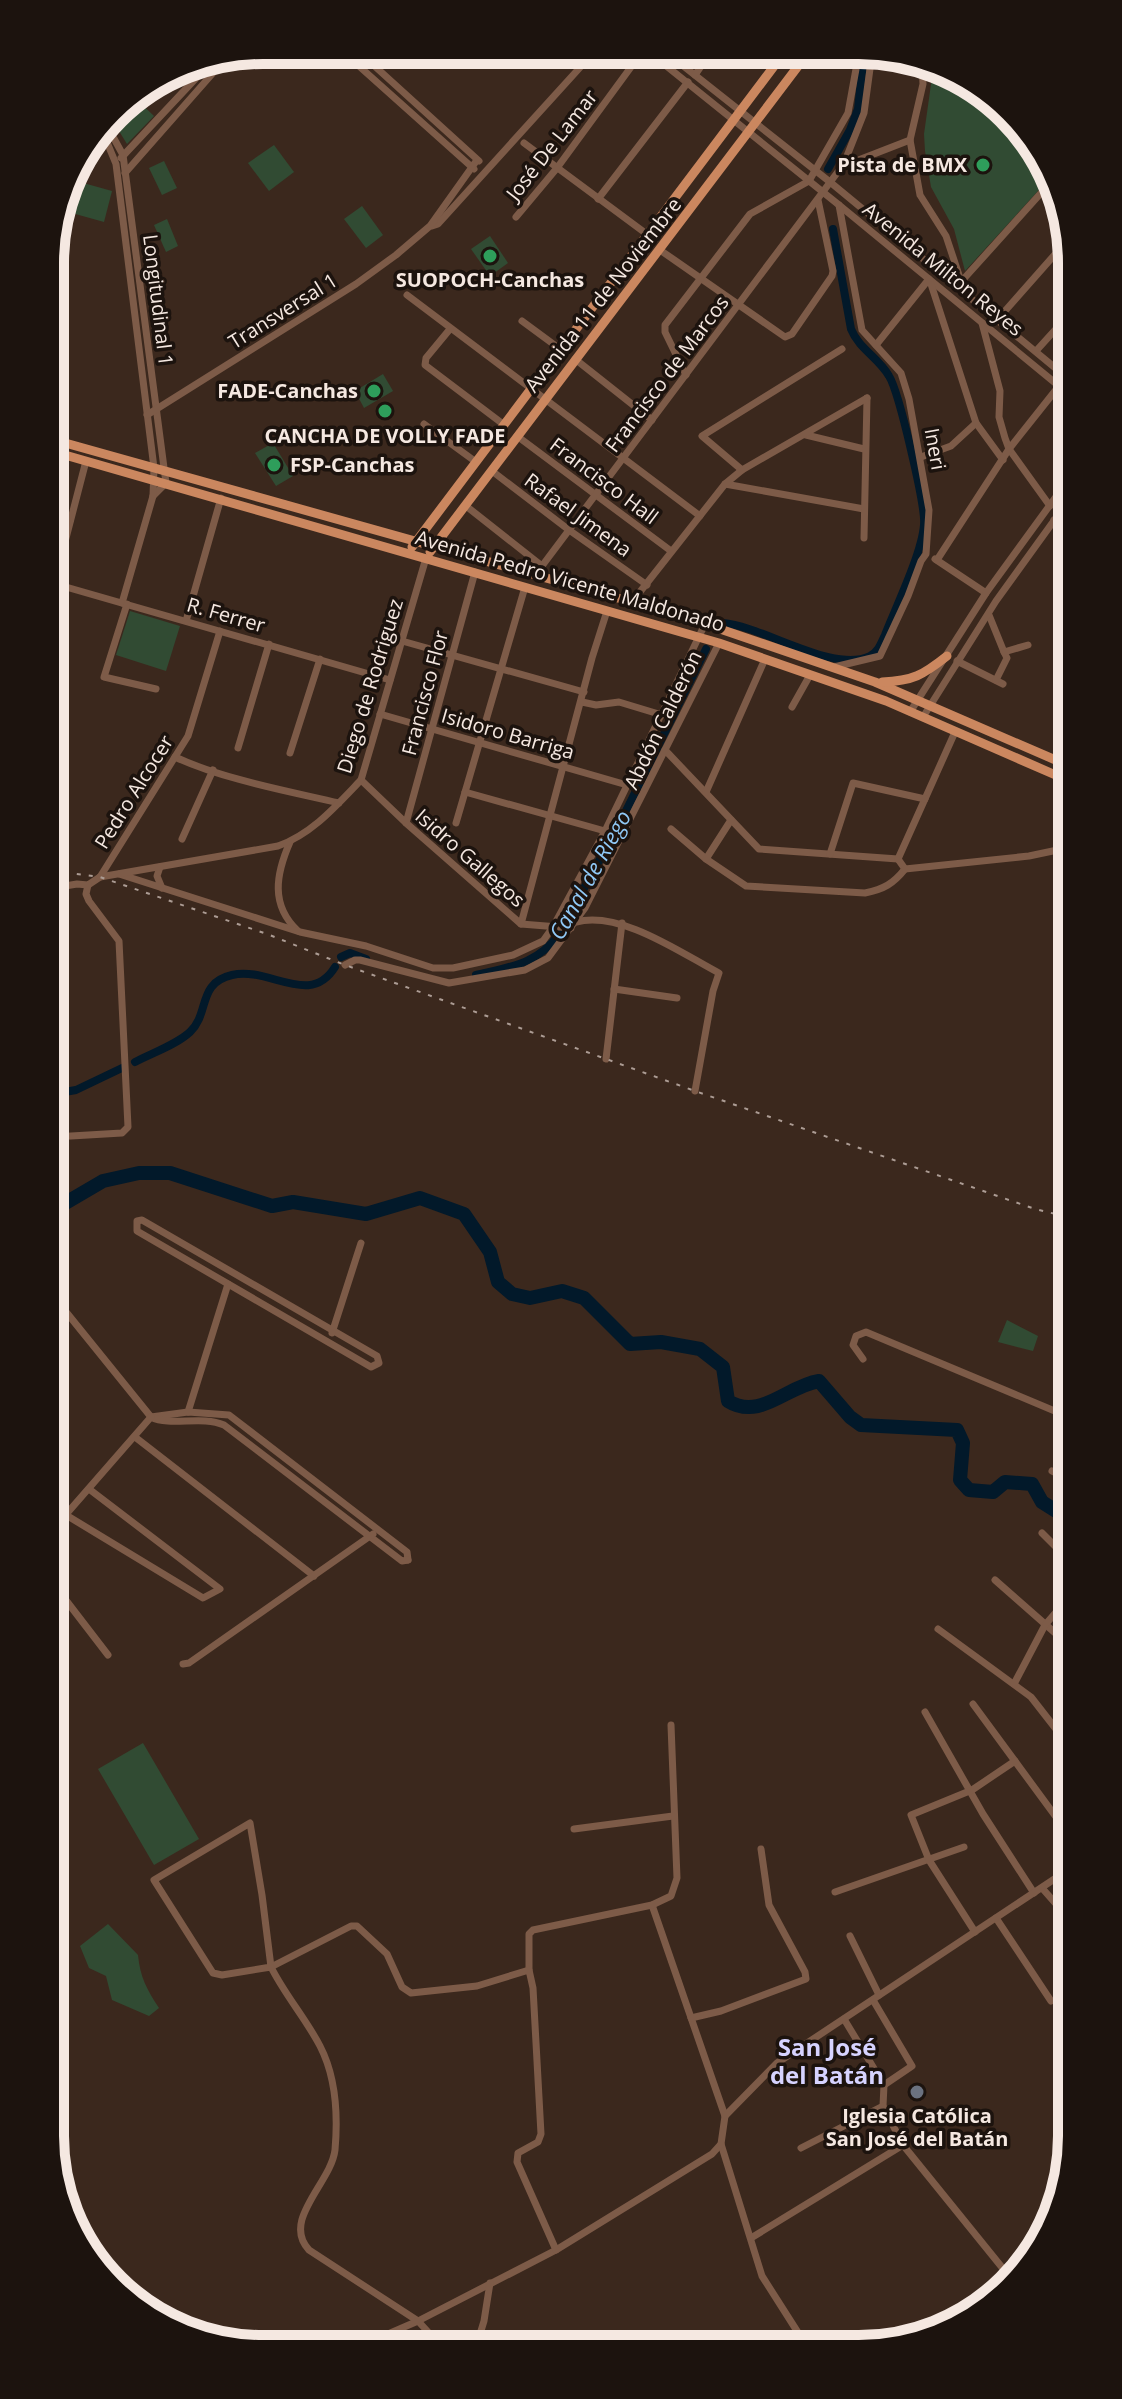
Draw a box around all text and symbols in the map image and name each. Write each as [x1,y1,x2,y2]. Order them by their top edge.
street label: José De Lamar [499,84,603,207]
place label: Pista de BMX [837,151,968,178]
marker: Pista de BMX [974,156,992,174]
street label: Avenida 11 de Noviembre [518,192,687,398]
street label: Avenida Milton Reyes [858,196,1029,342]
street label: Longitudinal 1 [137,233,180,367]
marker: SUOPOCH-Canchas [481,247,499,265]
street label: Transversal 1 [223,266,342,355]
place label: SUOPOCH-Canchas [396,266,584,293]
street label: Francisco de Marcos [599,290,735,458]
place label: FADE-Canchas [217,377,358,404]
marker: FADE-Canchas [365,382,383,400]
marker: CANCHA DE VOLLY FADE [376,402,394,420]
place label: CANCHA DE VOLLY FADE [264,422,506,449]
street label: Ineri [919,426,952,472]
street label: Francisco Hall [545,431,664,530]
place label: FSP-Canchas [290,451,414,478]
marker: FSP-Canchas [265,456,283,474]
street label: Rafael Jimena [519,467,637,563]
street label: Avenida Pedro Vicente Maldonado [412,523,728,638]
street label: R. Ferrer [184,591,268,639]
street label: Diego de Rodriguez [330,595,409,776]
street label: Francisco Flor [395,627,454,758]
street label: Abdón Calderón [617,646,708,794]
street label: Isidoro Barriga [438,702,578,765]
street label: Pedro Alcocer [88,730,179,854]
street label: Isidro Gallegos [410,802,531,913]
water label: Canal de Riego [541,804,637,945]
district label: San José del Batán [770,2030,884,2091]
marker: Iglesia Católica San José del Batán [908,2083,926,2101]
place label: Iglesia Católica San José del Batán [826,2102,1008,2152]

